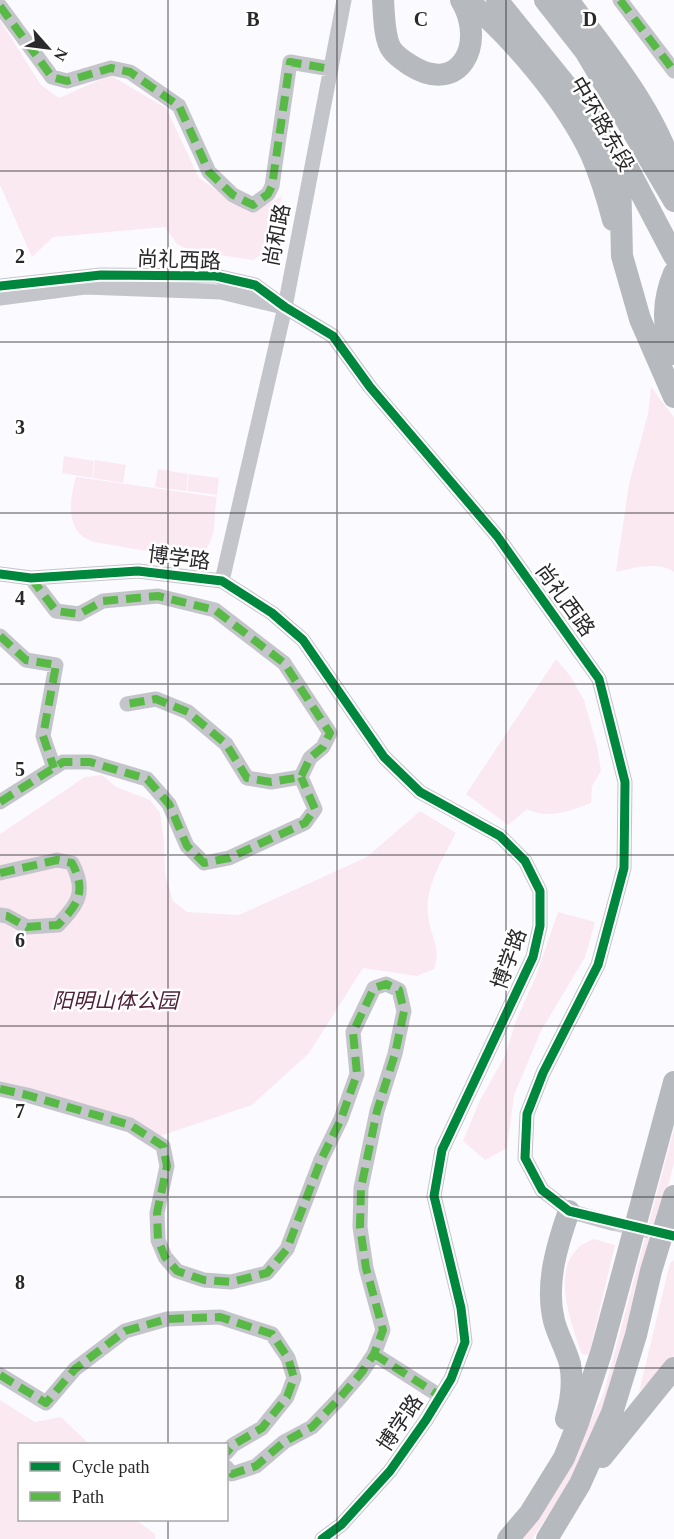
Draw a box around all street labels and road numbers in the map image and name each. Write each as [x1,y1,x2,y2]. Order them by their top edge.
street label: 中环路东段 [565,73,639,175]
street label: 尚和路 [259,202,295,268]
street label: 尚礼西路 [137,247,221,273]
street label: 博学路 [146,542,212,574]
street label: 尚礼西路 [531,559,599,641]
street label: 博学路 [487,925,531,993]
street label: 博学路 [372,1390,428,1456]

